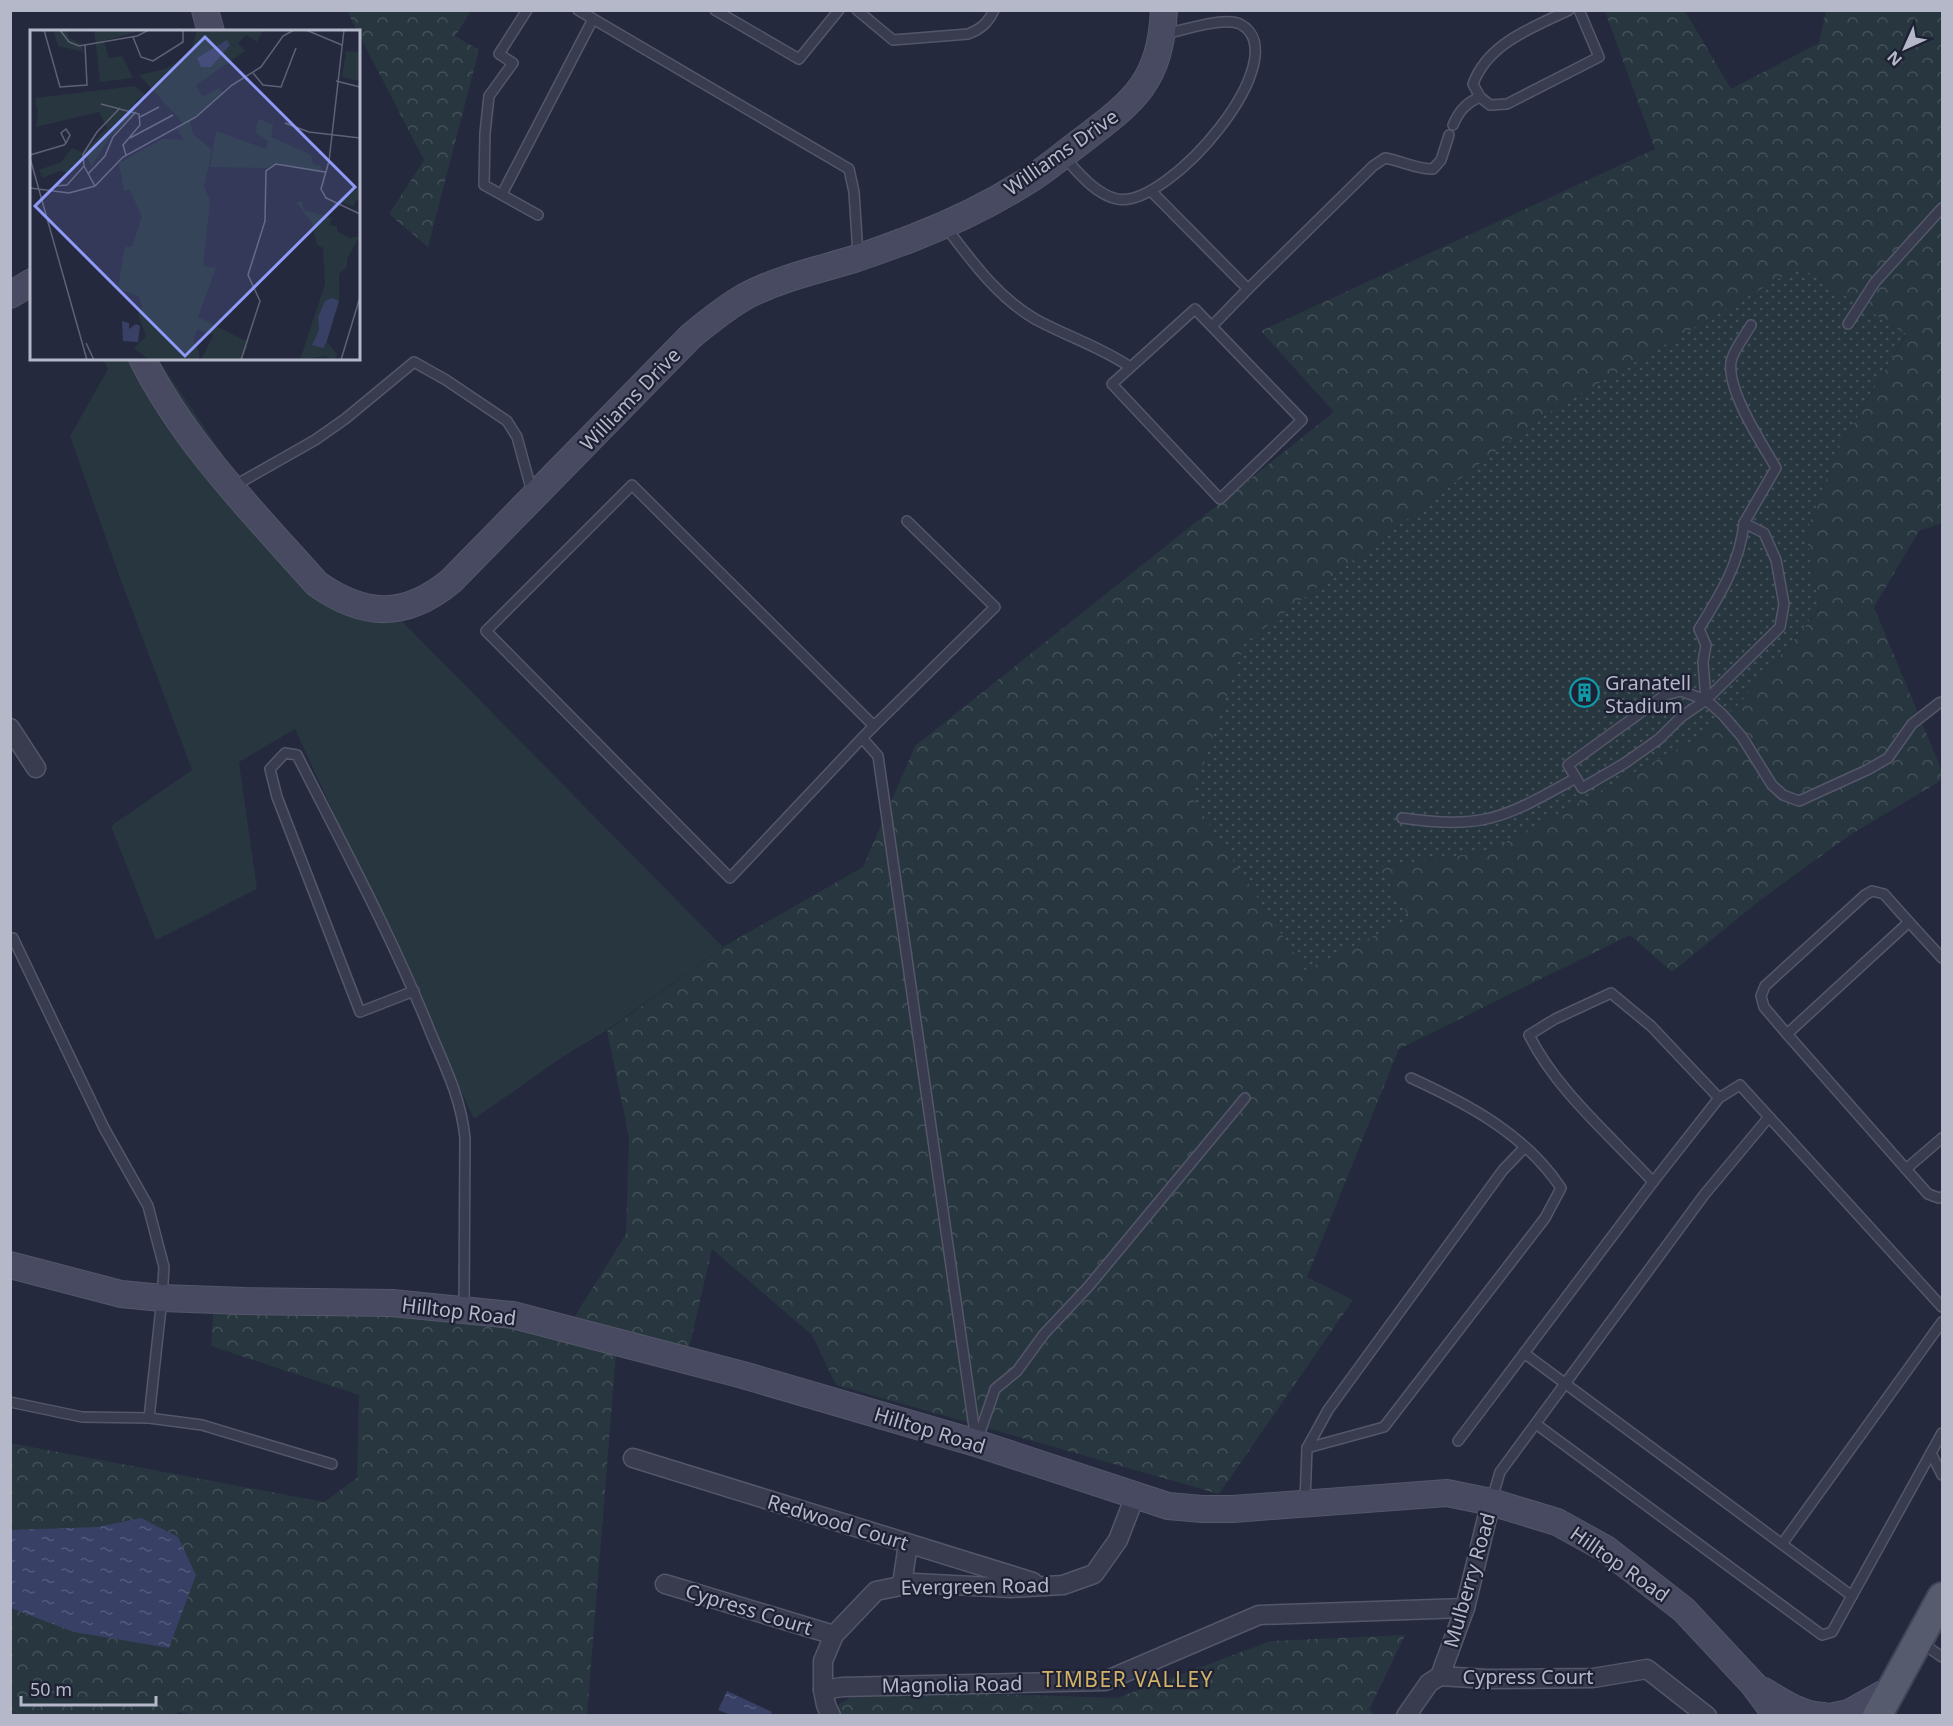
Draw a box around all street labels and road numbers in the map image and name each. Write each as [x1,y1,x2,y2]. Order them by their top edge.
street label: Williams Drive [999,103,1123,201]
street label: Williams Drive [574,342,686,456]
street label: Hilltop Road [400,1291,518,1331]
street label: Hilltop Road [871,1400,989,1460]
street label: Redwood Court [764,1488,912,1556]
street label: Mulberry Road [1437,1509,1501,1651]
street label: Hilltop Road [1565,1520,1675,1608]
street label: Evergreen Road [900,1571,1050,1601]
street label: Cypress Court [682,1577,816,1641]
street label: Cypress Court [1462,1663,1594,1690]
street label: Magnolia Road [881,1669,1023,1699]

